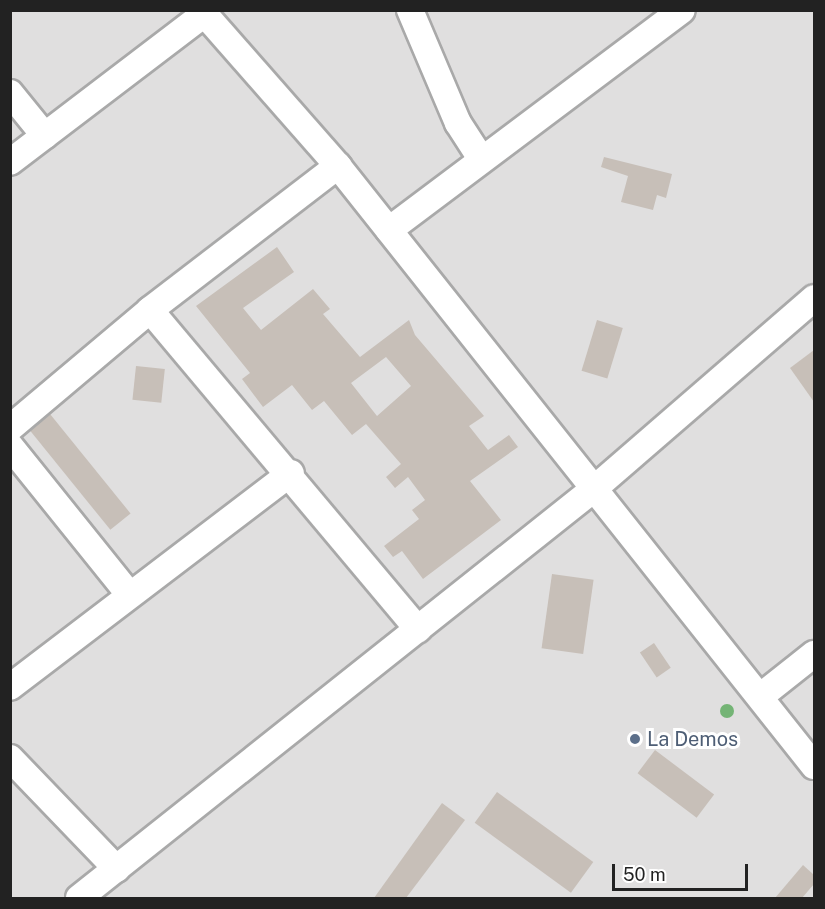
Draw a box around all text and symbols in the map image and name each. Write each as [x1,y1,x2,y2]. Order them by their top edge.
place label: La Demos [647,727,738,751]
marker: La Demos [628,732,642,746]
scale bar [615,852,752,890]
text: 50 m [623,864,666,885]

